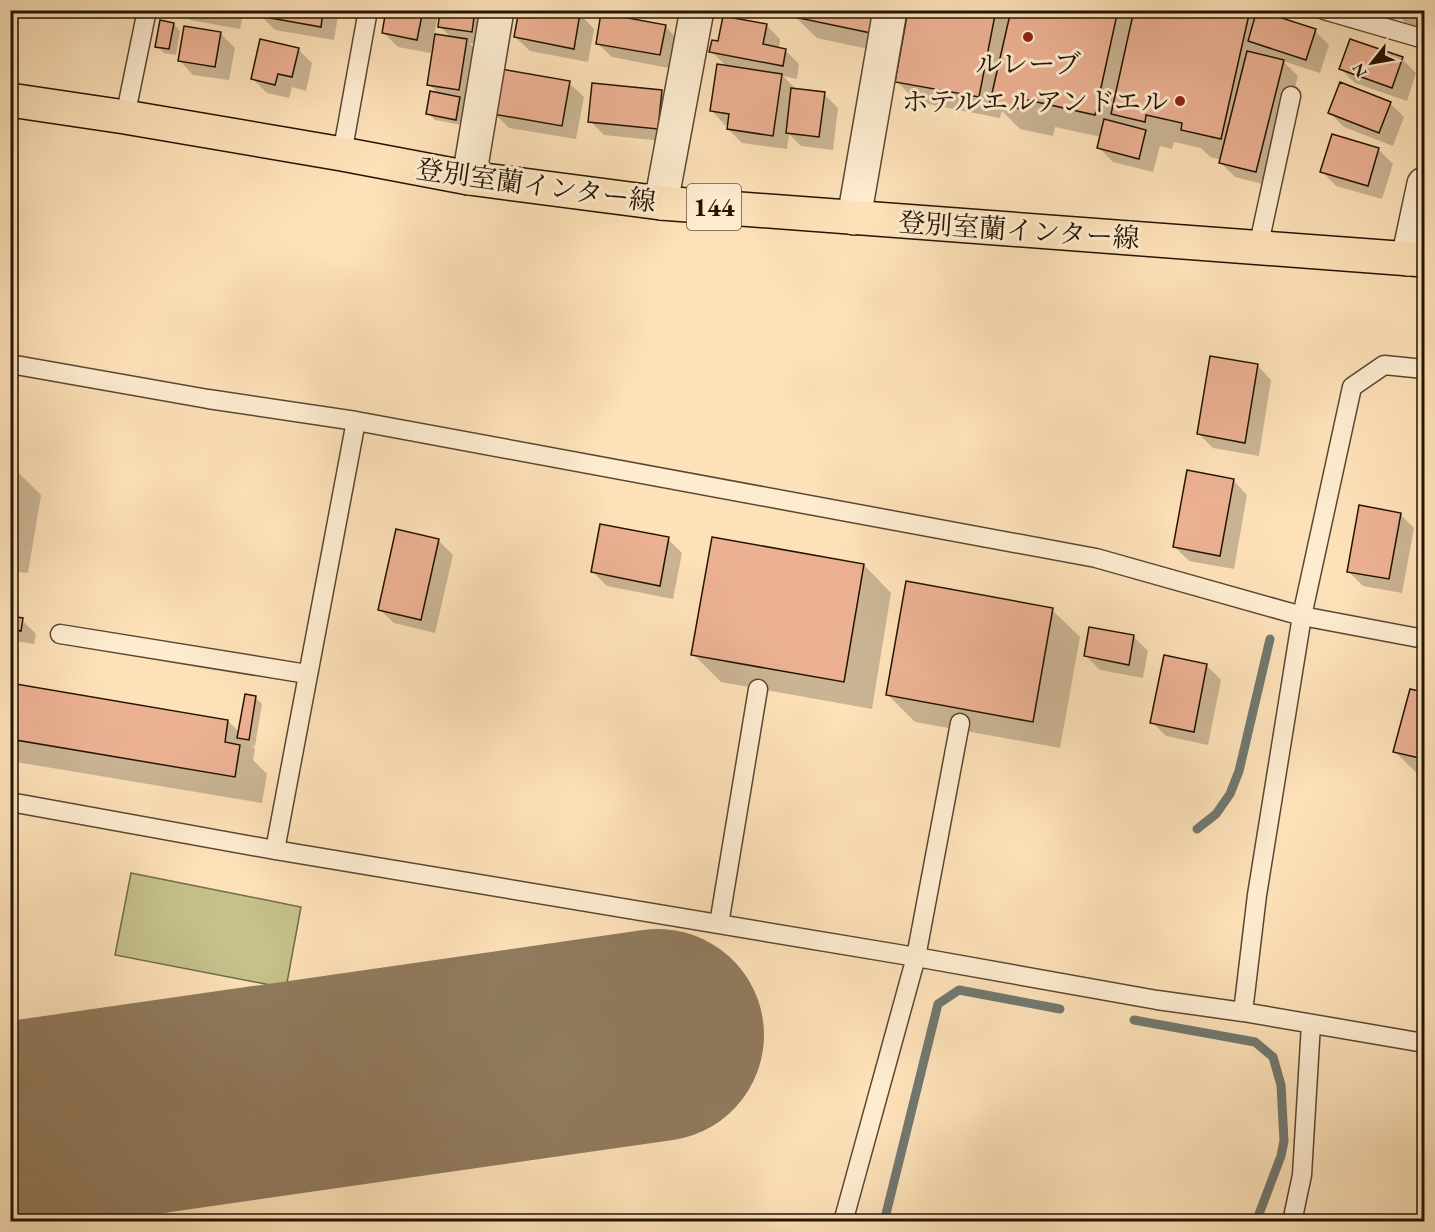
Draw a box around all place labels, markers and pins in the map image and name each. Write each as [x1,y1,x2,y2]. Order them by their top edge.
marker: ルレーブ [1021,30,1035,44]
place label: ルレーブ [975,46,1081,81]
place label: ホテルエルアンドエル [902,84,1168,119]
marker: ホテルエルアンドエル [1173,94,1187,108]

